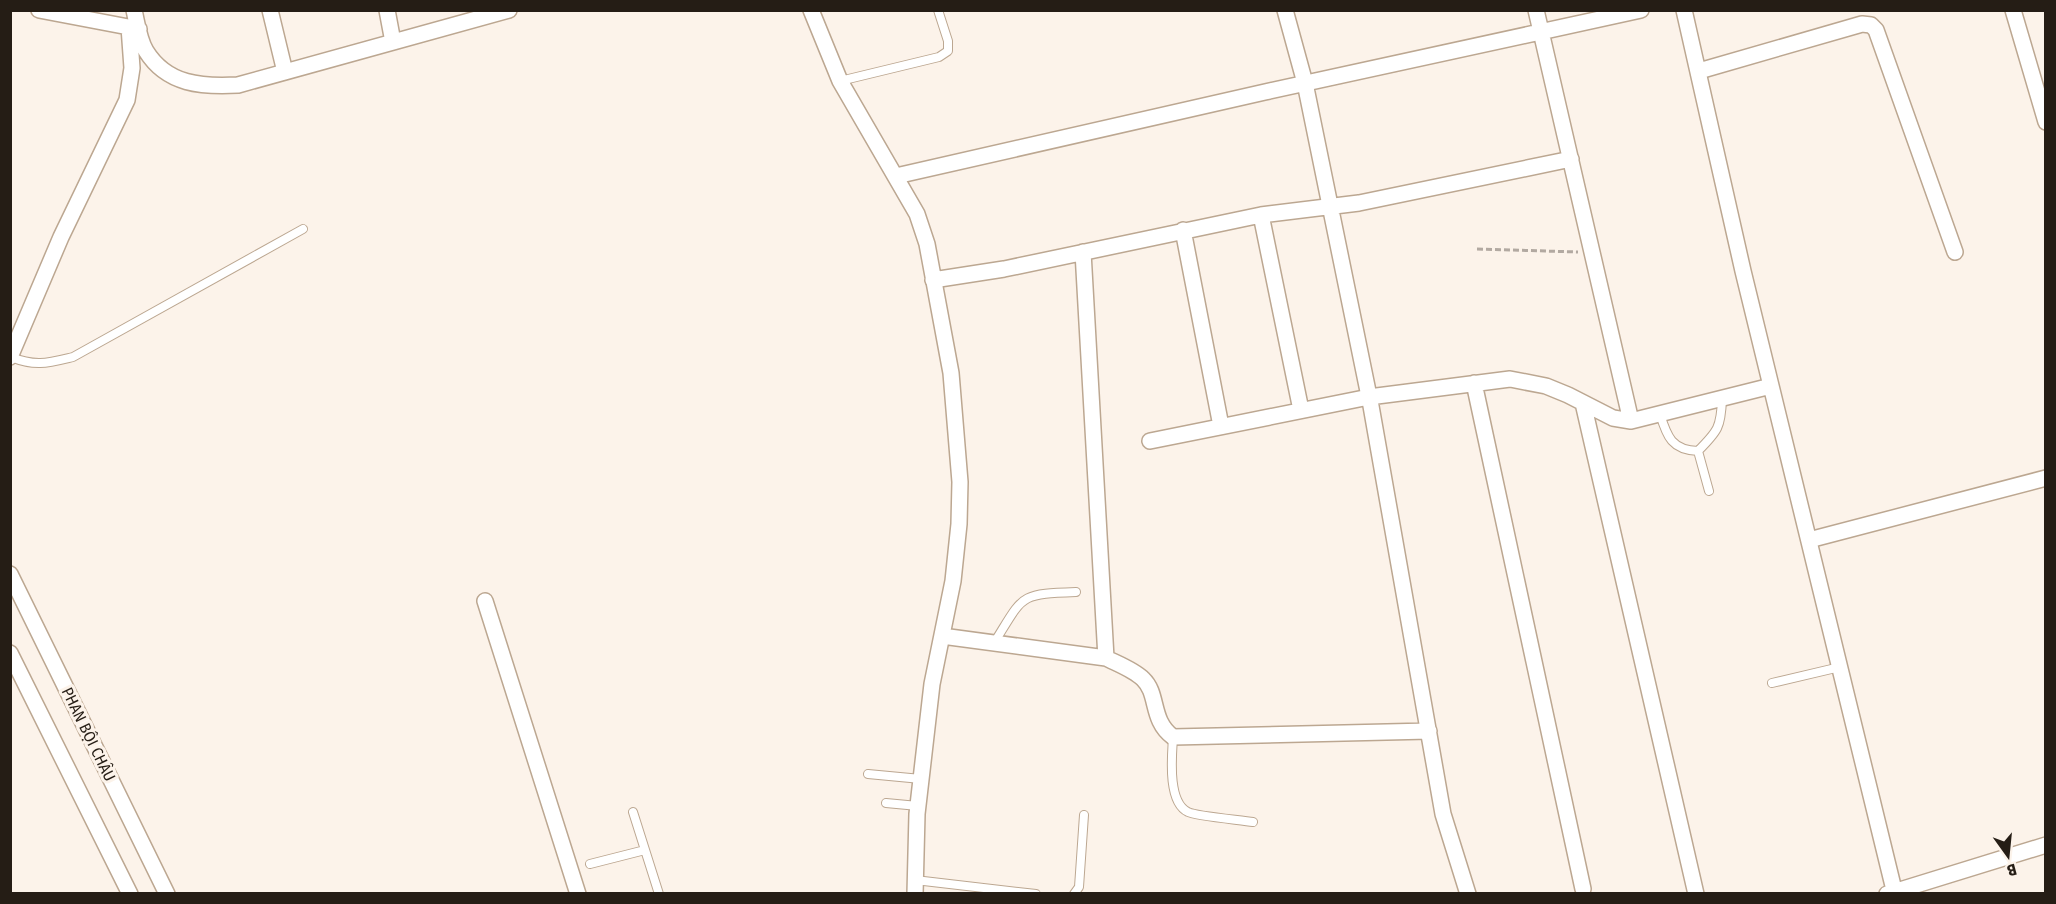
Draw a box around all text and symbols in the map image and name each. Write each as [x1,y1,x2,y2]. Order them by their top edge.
street label: PHAN BỘI CHÂU [58,684,119,784]
north arrow [1978,826,2038,886]
text: B [2005,860,2019,880]

